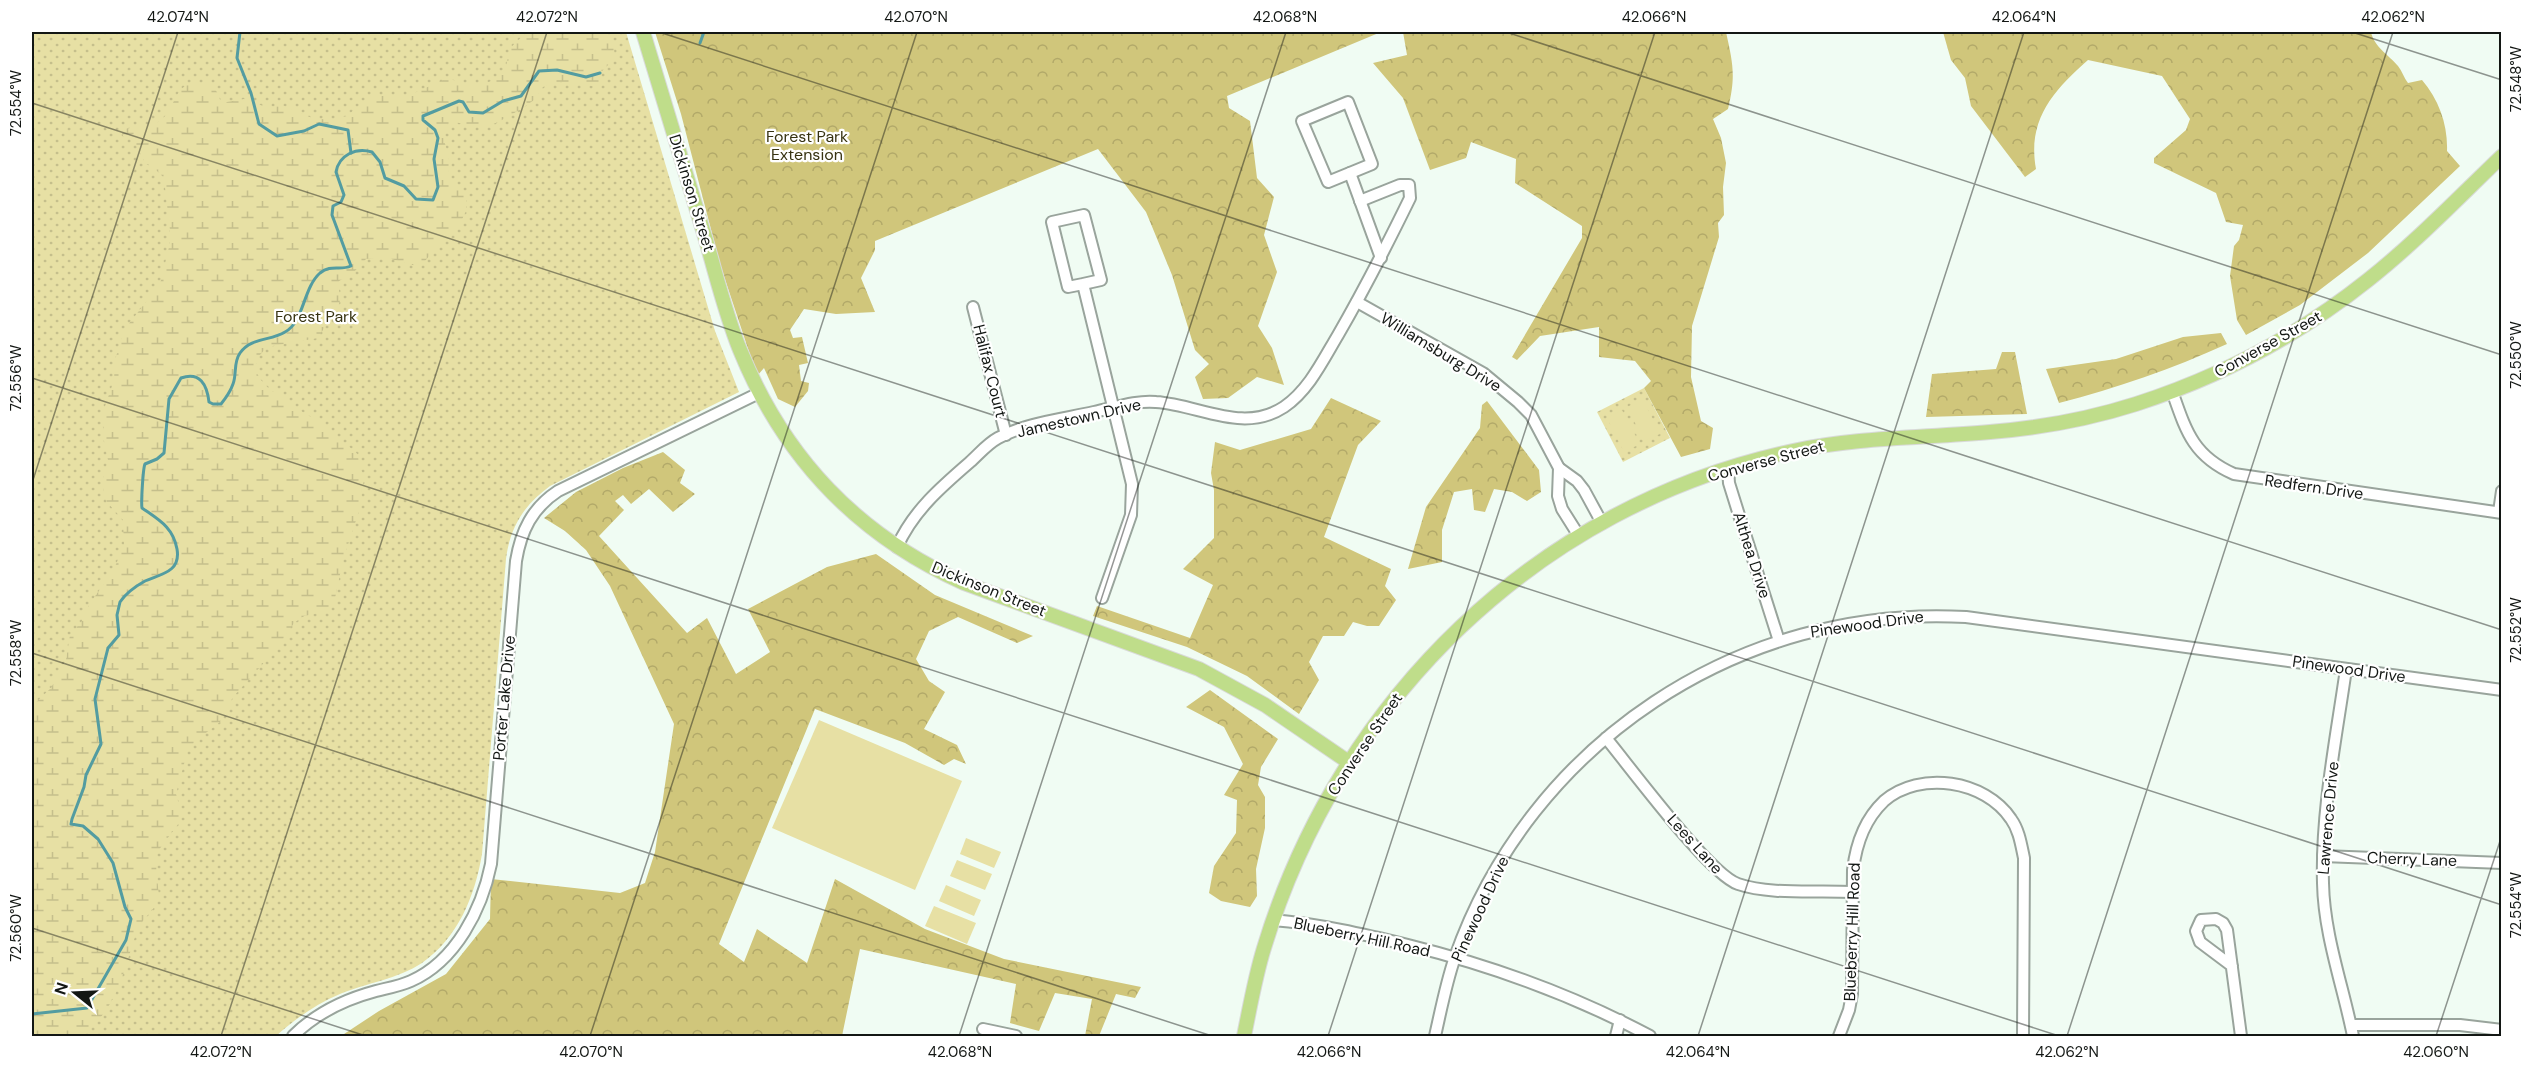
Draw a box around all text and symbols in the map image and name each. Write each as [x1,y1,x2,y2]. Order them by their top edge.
text: 42.074°N [147,7,209,27]
text: 42.072°N [516,7,578,27]
text: 42.070°N [884,7,948,27]
text: 42.068°N [1253,7,1317,27]
text: 42.066°N [1622,7,1686,27]
text: 42.064°N [1992,7,2056,27]
text: 42.062°N [2361,7,2425,27]
text: 72.548°W [2506,45,2526,112]
text: 72.554°W [6,69,26,136]
park label: Forest Park Extension [766,126,848,165]
street label: Dickinson Street [664,132,720,254]
park label: Forest Park [275,306,357,327]
street label: Converse Street [2211,306,2325,382]
street label: Williamsburg Drive [1377,308,1505,396]
text: 72.550°W [2506,321,2526,389]
street label: Halifax Court [968,322,1012,420]
text: 72.556°W [6,344,26,411]
street label: Jamestown Drive [1015,394,1143,442]
street label: Converse Street [1705,435,1827,487]
street label: Redfern Drive [2263,470,2365,504]
street label: Althea Drive [1728,509,1776,601]
street label: Dickinson Street [929,557,1049,621]
text: 72.552°W [2506,597,2526,663]
street label: Pinewood Drive [1809,606,1925,642]
text: 72.558°W [6,619,26,686]
street label: Porter Lake Drive [488,635,520,761]
street label: Pinewood Drive [2291,651,2407,687]
street label: Converse Street [1323,688,1407,800]
street label: Lawrence Drive [2313,761,2343,875]
street label: Lees Lane [1662,809,1728,879]
street label: Cherry Lane [2367,847,2457,871]
street label: Pinewood Drive [1446,853,1514,965]
street label: Blueberry Hill Road [1839,862,1865,1002]
text: 72.554°W [2506,871,2526,938]
text: 72.560°W [6,894,26,962]
street label: Blueberry Hill Road [1292,912,1432,962]
north arrow [45,963,105,1023]
text: N [49,980,73,997]
text: 42.072°N [190,1042,252,1062]
text: 42.070°N [559,1042,623,1062]
text: 42.068°N [928,1042,992,1062]
text: 42.066°N [1297,1042,1361,1062]
text: 42.064°N [1666,1042,1730,1062]
text: 42.062°N [2035,1042,2099,1062]
text: 42.060°N [2403,1042,2469,1062]

